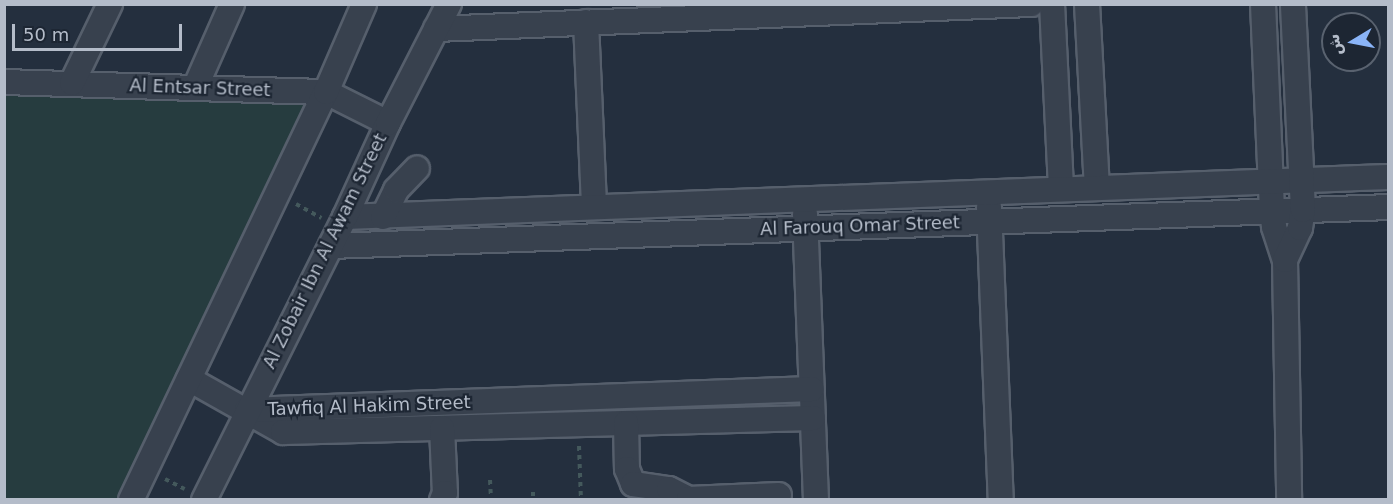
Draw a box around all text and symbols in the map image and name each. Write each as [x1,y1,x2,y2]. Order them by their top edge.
scale bar [15,12,184,50]
north arrow [1321,12,1381,72]
text: 50 m [23,24,69,45]
text: ش [1323,32,1346,57]
street label: Al Entsar Street [129,75,271,101]
street label: Al Zobair Ibn Al Awam Street [258,130,392,372]
street label: Al Farouq Omar Street [760,212,960,240]
street label: Tawfiq Al Hakim Street [267,392,471,420]

